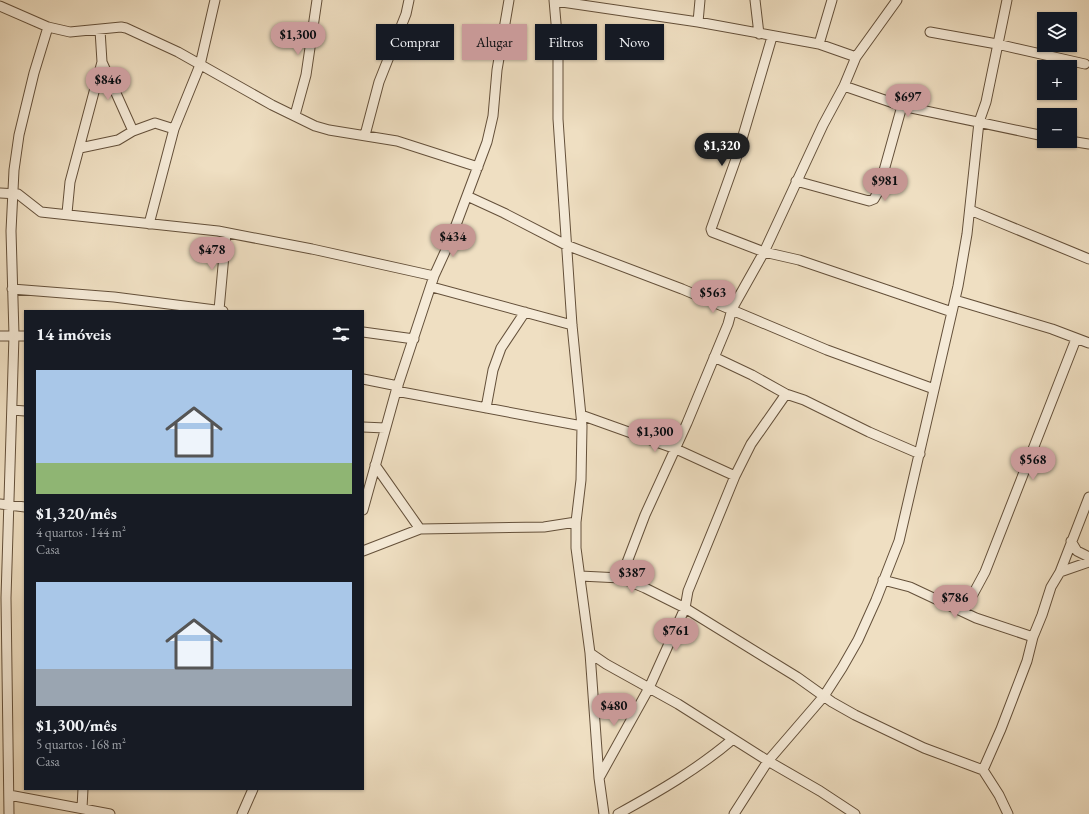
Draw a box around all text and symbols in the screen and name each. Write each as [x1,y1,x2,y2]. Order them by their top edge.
map controls [1037,12,1077,148]
button: layers [1037,12,1077,52]
pin: $1,300 [265,22,331,56]
chip: Comprar [376,24,454,60]
chip: Alugar [462,24,527,60]
chip: Filtros [535,24,597,60]
chip: Novo [605,24,664,60]
text: $1,300 [280,26,316,43]
button: + [1037,60,1077,100]
pin: $846 [84,67,132,101]
text: $846 [95,71,121,88]
pin: $697 [884,84,932,118]
text: $697 [895,88,921,105]
button: − [1037,108,1077,148]
pin: $1,320 [689,133,755,167]
text: $1,320 [704,137,740,154]
pin: $981 [861,168,909,202]
text: $981 [872,172,898,189]
pin: $434 [429,224,477,258]
text: $434 [440,228,466,245]
pin: $478 [188,237,236,271]
text: $478 [199,241,225,258]
pin: $563 [689,280,737,314]
text: $563 [700,284,726,301]
text: 14 imóveis [36,323,111,345]
icon: filters [330,323,352,345]
icon: home [158,396,230,468]
pin: $1,300 [622,419,688,453]
text: $1,300 [637,423,673,440]
pin: $568 [1009,447,1057,481]
text: $568 [1020,451,1046,468]
text: $1,320/mês [36,502,117,524]
text: 4 quartos · 144 m² [36,524,126,541]
text: Casa [36,541,60,558]
pin: $387 [608,560,656,594]
text: $387 [619,564,645,581]
pin: $786 [931,585,979,619]
text: $786 [942,589,968,606]
icon: home [158,608,230,680]
pin: $761 [652,618,700,652]
text: $761 [663,622,689,639]
pin: $480 [590,693,638,727]
text: $480 [601,697,627,714]
text: $1,300/mês [36,714,117,736]
text: 5 quartos · 168 m² [36,736,126,753]
text: Casa [36,753,60,770]

